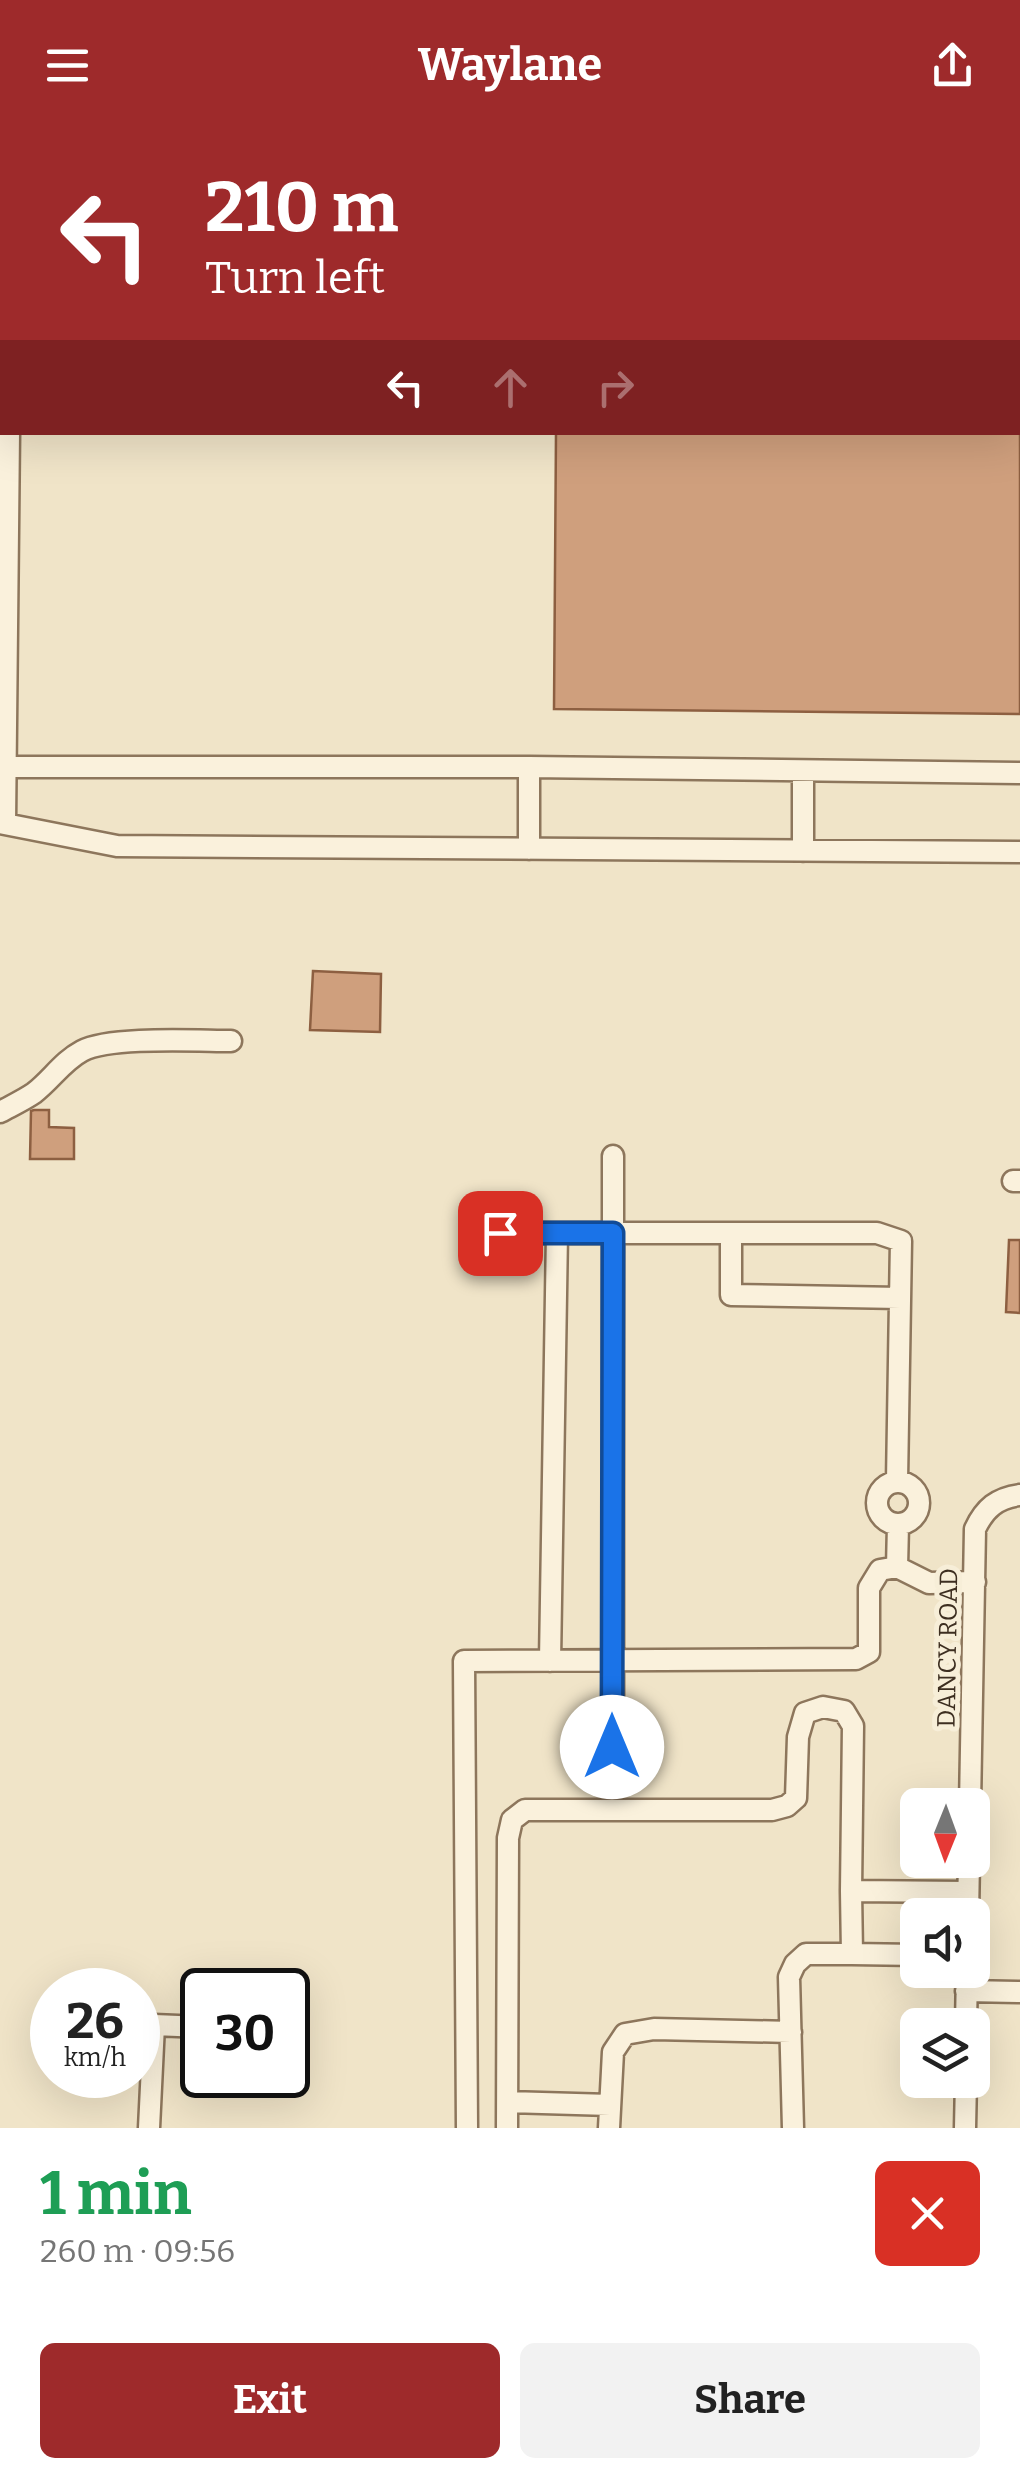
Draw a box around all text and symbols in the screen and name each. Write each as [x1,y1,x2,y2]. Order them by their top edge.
icon: menu [40,38,95,93]
text: Waylane [418,38,602,92]
icon: share [925,38,980,93]
text: 210 m [205,166,398,250]
icon: left [40,170,170,300]
text: Turn left [205,251,385,305]
icon: left [378,360,433,415]
icon: ahead [483,360,538,415]
icon: right [588,360,643,415]
pin [458,1191,543,1276]
icon: arrive [473,1206,528,1261]
street label: DANCY ROAD [932,1568,964,1728]
position arrow [560,1695,664,1799]
north arrow [900,1788,990,1878]
map controls [900,1788,990,2098]
button: sound [900,1898,990,1988]
speed limit sign: 30 [180,1968,310,2098]
text: 26 [66,1991,124,2051]
button: layers [900,2008,990,2098]
text: km/h [64,2043,126,2073]
text: 1 min [40,2158,192,2230]
button: close [875,2161,980,2266]
text: 260 m · 09:56 [40,2232,235,2270]
button: Exit [40,2343,500,2458]
button: Share [520,2343,980,2458]

